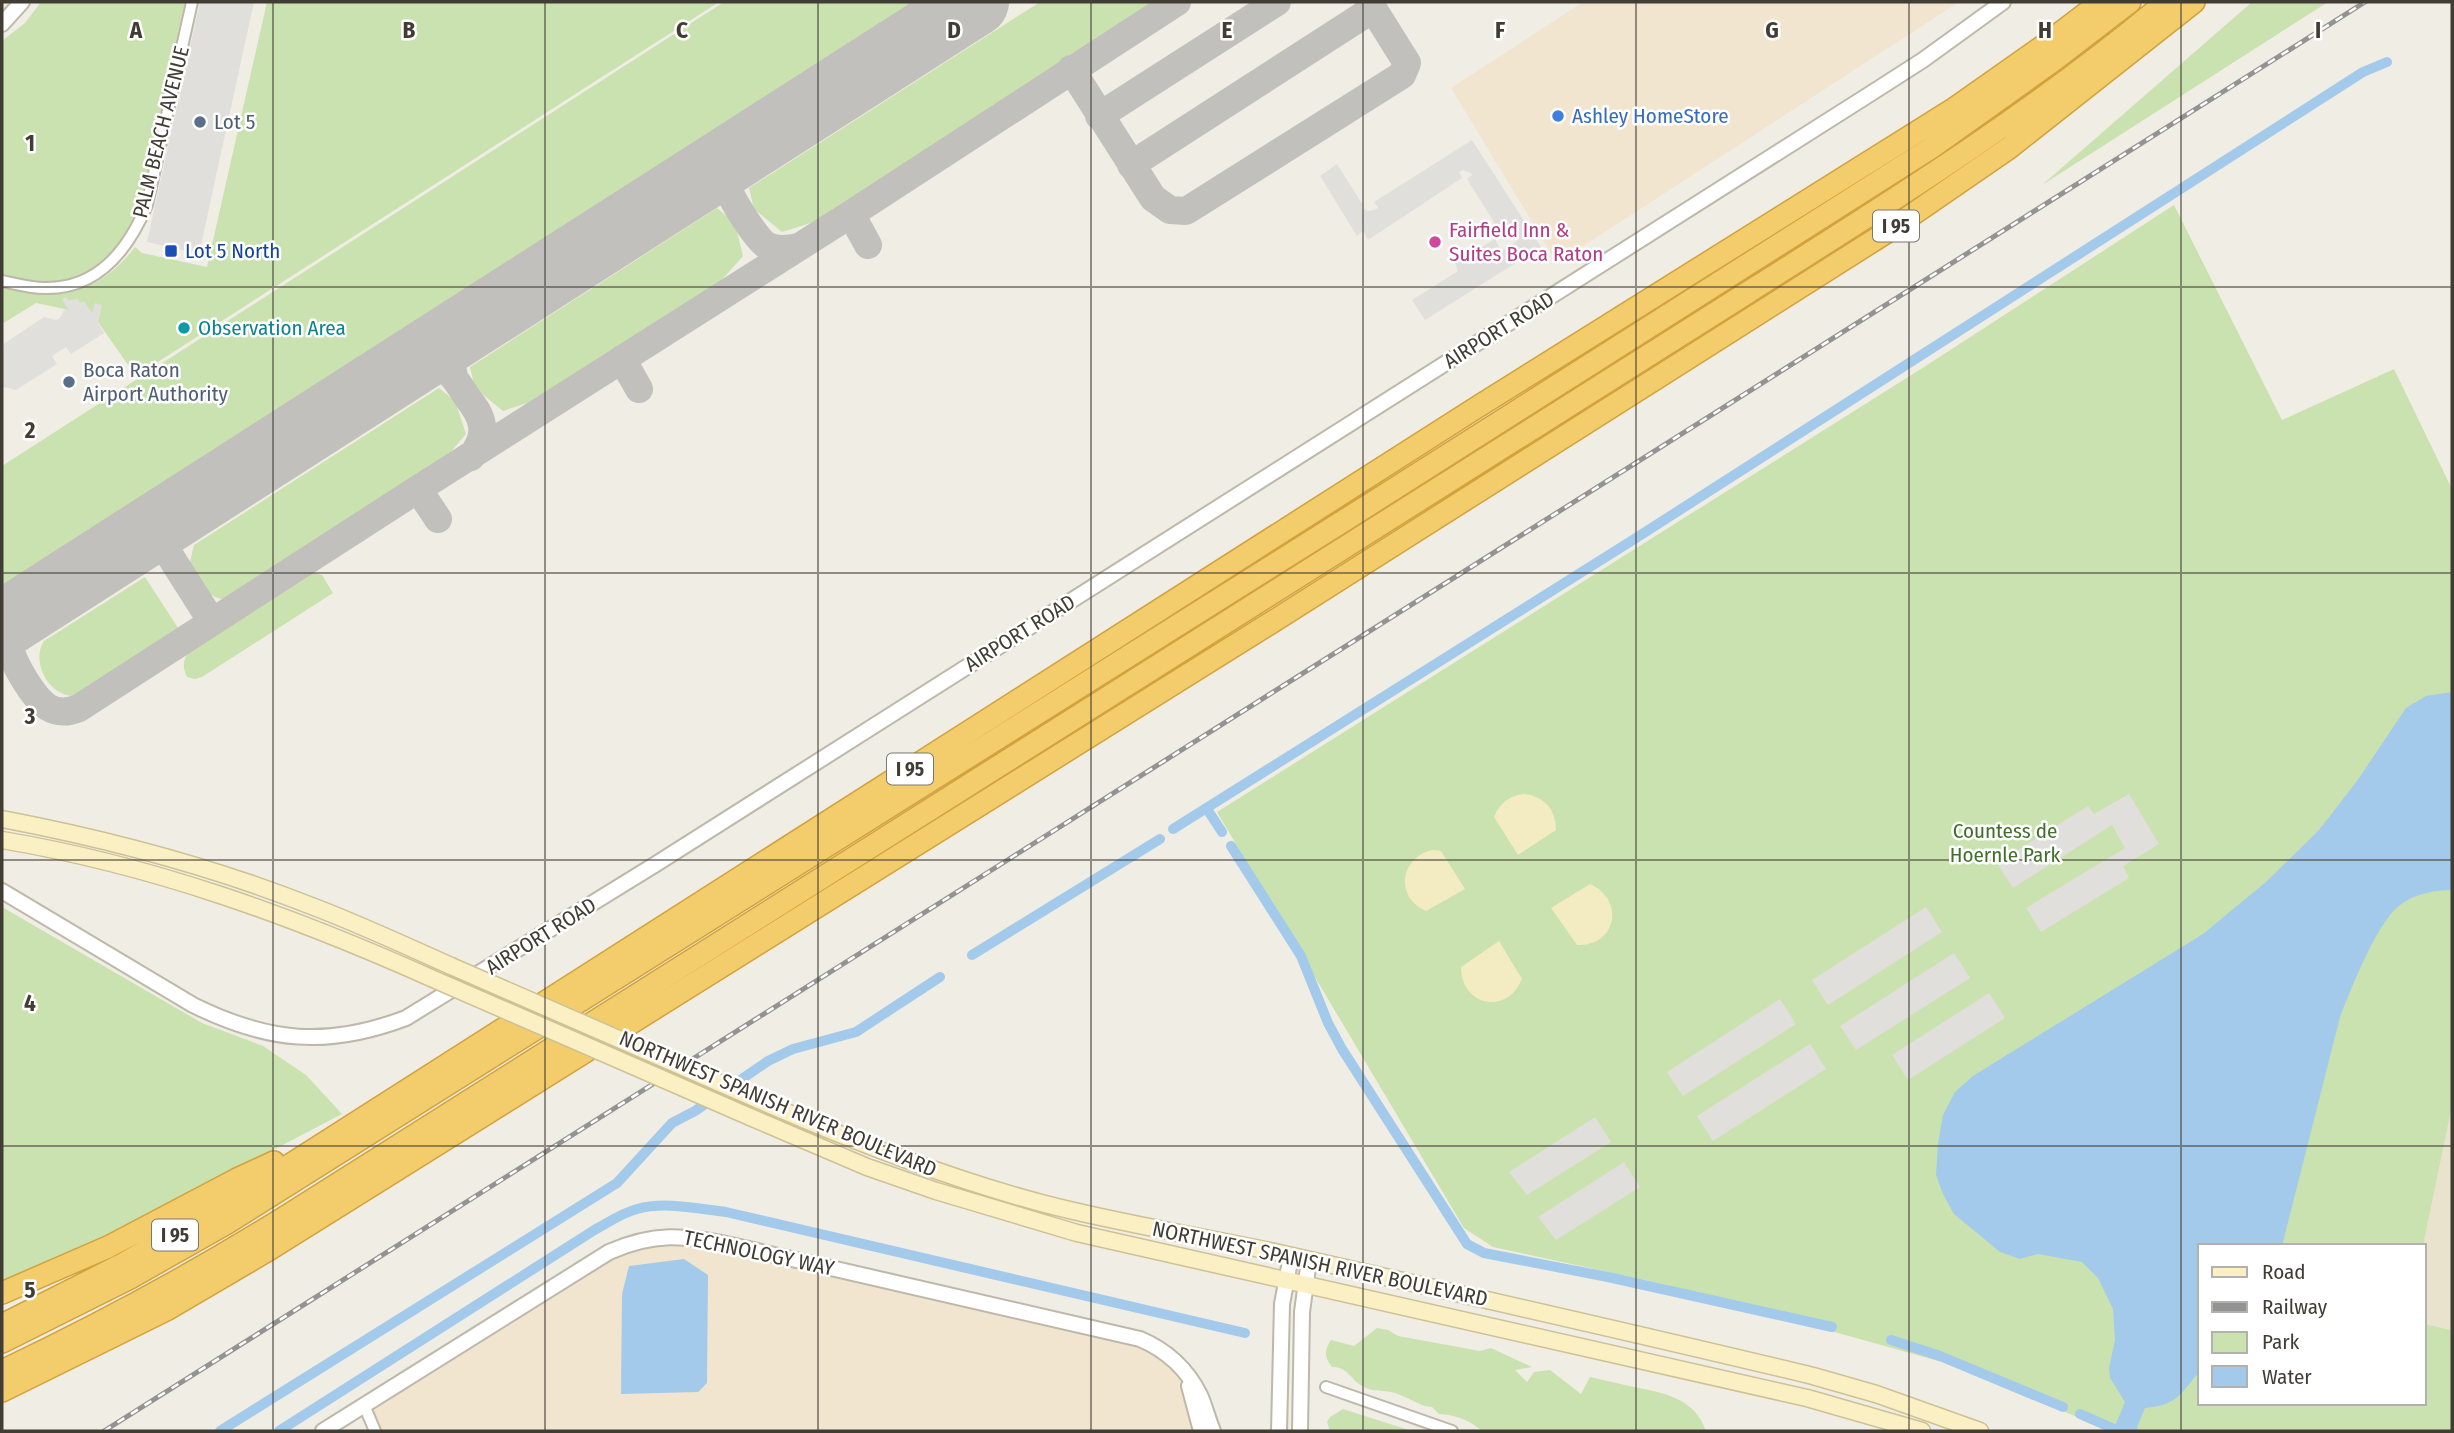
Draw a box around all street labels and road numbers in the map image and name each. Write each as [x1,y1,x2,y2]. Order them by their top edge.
street label: PALM BEACH AVENUE [127,43,195,221]
road number: I 95 [1873,210,1919,242]
street label: AIRPORT ROAD [1439,286,1559,374]
street label: AIRPORT ROAD [960,589,1080,677]
road number: I 95 [887,754,933,784]
street label: AIRPORT ROAD [481,892,601,980]
street label: NORTHWEST SPANISH RIVER BOULEVARD [615,1025,941,1183]
street label: NORTHWEST SPANISH RIVER BOULEVARD [1150,1216,1490,1312]
road number: I 95 [152,1219,198,1250]
street label: TECHNOLOGY WAY [681,1224,837,1282]

